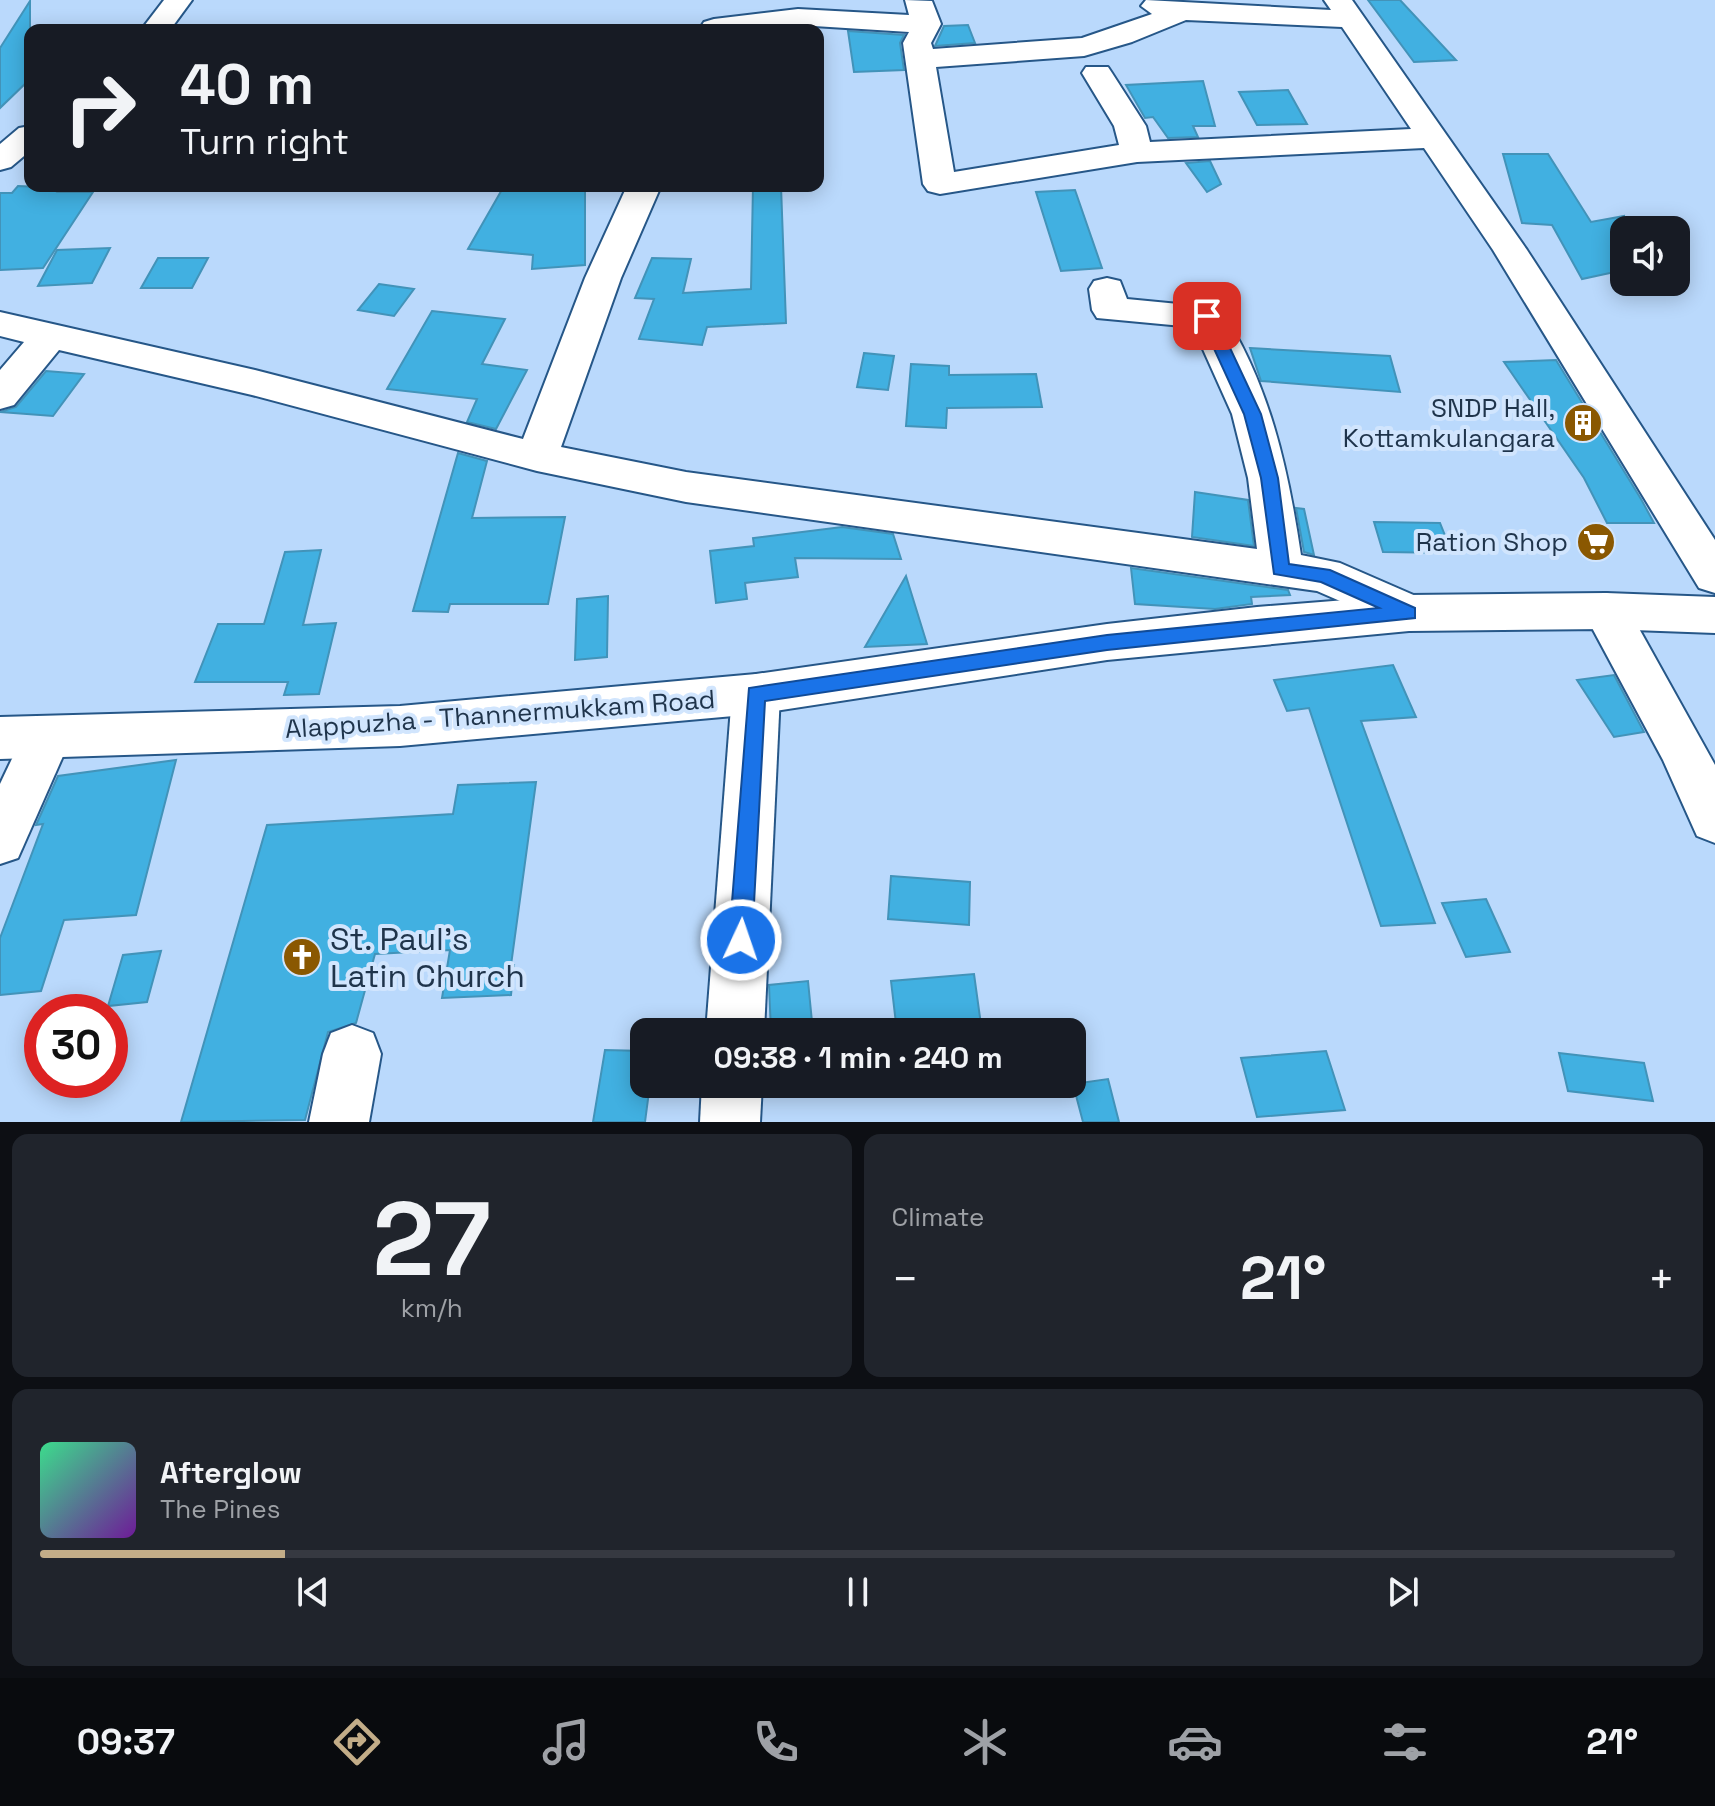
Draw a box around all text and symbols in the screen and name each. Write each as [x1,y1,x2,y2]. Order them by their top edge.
text: 40 m [180,49,314,120]
icon: right [48,56,152,160]
text: Turn right [180,119,349,165]
map controls [1610,216,1690,296]
button: sound [1610,216,1690,296]
pin [1173,282,1241,350]
icon: arrive [1185,294,1229,338]
place label: SNDP Hall, Kottamkulangara [1343,391,1555,455]
building icon: SNDP Hall, Kottamkulangara [1562,402,1604,444]
supermarket icon: Ration Shop [1575,521,1617,563]
place label: Ration Shop [1416,525,1568,559]
street label: Alappuzha - Thannermukkam Road [284,682,716,746]
position arrow [699,898,783,982]
place label: St. Paul's Latin Church [330,919,525,996]
church icon: St. Paul's Latin Church [281,936,323,978]
speed limit sign: 30 [24,994,128,1098]
text: 09:38 · 1 min · 240 m [713,1038,1003,1077]
text: 27 [373,1173,491,1305]
text: Climate [892,1200,984,1234]
text: 21° [1240,1240,1326,1317]
text: − [892,1251,919,1307]
text: + [1648,1251,1675,1307]
text: km/h [401,1291,463,1325]
text: Afterglow [160,1453,302,1492]
text: The Pines [160,1492,280,1526]
icon: previous [291,1570,335,1614]
icon: pause [836,1570,880,1614]
icon: next [1381,1570,1425,1614]
icon: directions [329,1714,385,1770]
icon: music [538,1714,594,1770]
icon: phone [748,1714,804,1770]
icon: climate [957,1714,1013,1770]
icon: car [1167,1714,1223,1770]
icon: filters [1377,1714,1433,1770]
text: 09:37 [77,1719,175,1765]
text: 21° [1586,1719,1638,1765]

